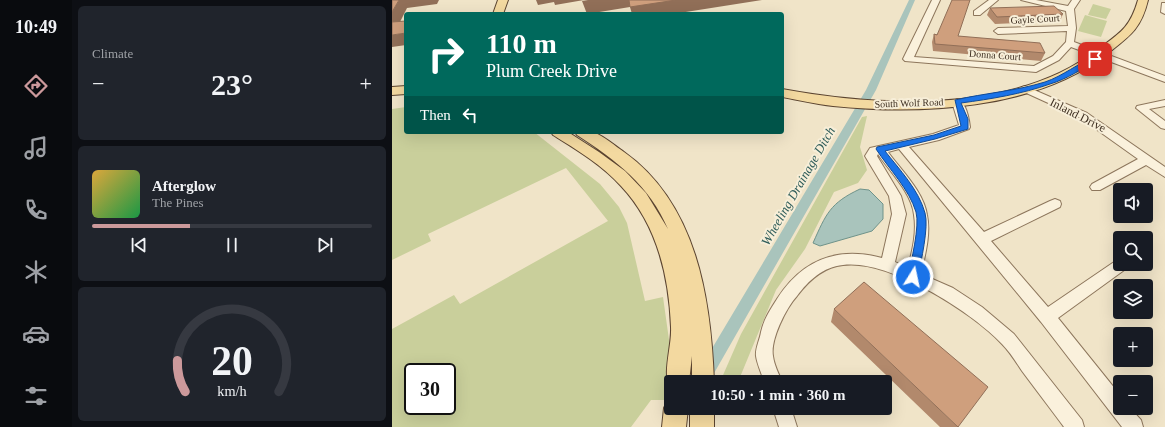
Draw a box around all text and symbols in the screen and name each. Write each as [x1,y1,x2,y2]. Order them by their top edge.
street label: Gayle Court [1010,12,1060,26]
text: 10:49 [15,17,57,37]
icon: right [420,28,472,80]
text: 110 m [486,28,557,59]
pin [1078,42,1112,76]
text: Climate [92,46,133,61]
street label: Donna Court [969,48,1022,62]
icon: arrive [1084,48,1106,70]
text: Plum Creek Drive [486,61,617,81]
text: 23° [211,68,253,101]
text: − [92,71,104,96]
text: + [360,71,372,96]
icon: directions [22,72,50,100]
street label: Inland Drive [1048,95,1108,135]
street label: South Wolf Road [874,96,944,110]
icon: left [459,104,481,126]
text: Then [420,107,451,123]
water label: Wheeling Drainage Ditch [758,124,838,248]
icon: music [22,134,50,162]
text: Afterglow [152,178,216,194]
map controls [1113,183,1153,415]
button: sound [1113,183,1153,223]
text: The Pines [152,195,204,210]
icon: phone [22,196,50,224]
button: search [1113,231,1153,271]
icon: previous [128,234,150,256]
icon: pause [221,234,243,256]
icon: next [314,234,336,256]
position arrow [892,256,934,298]
icon: climate [22,258,50,286]
button: layers [1113,279,1153,319]
icon: car [22,320,50,348]
button: + [1113,327,1153,367]
text: 20 [211,338,253,384]
speed limit sign: 30 [404,363,456,415]
button: − [1113,375,1153,415]
icon: filters [22,382,50,410]
text: km/h [217,382,247,398]
text: 10:50 · 1 min · 360 m [711,387,846,403]

